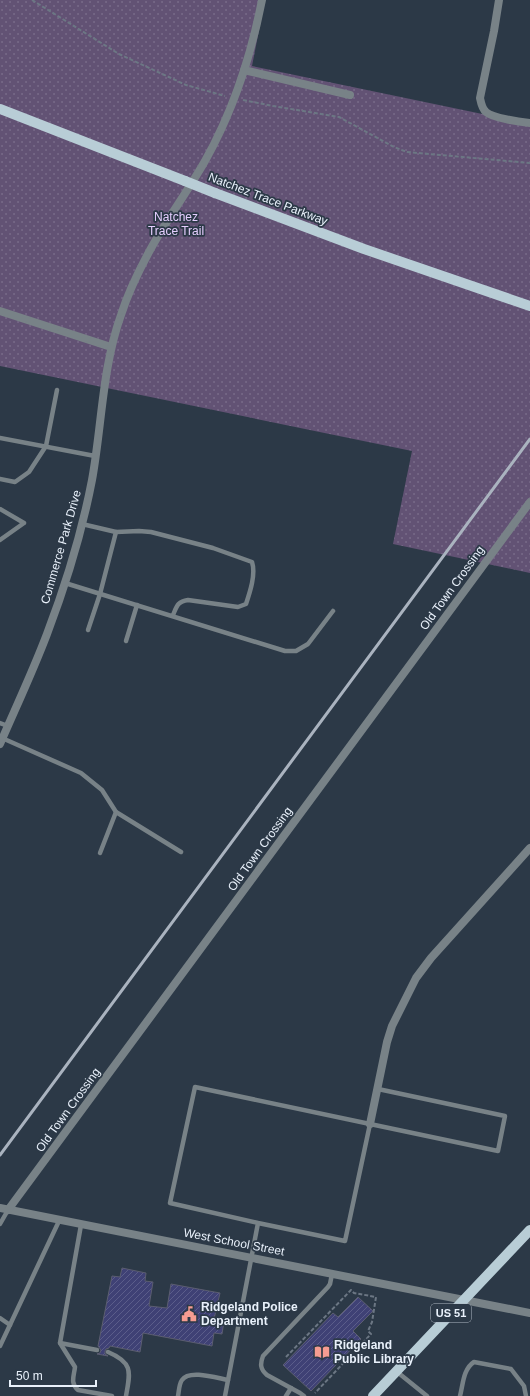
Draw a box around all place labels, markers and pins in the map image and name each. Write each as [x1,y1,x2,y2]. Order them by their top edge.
place label: Ridgeland Police Department [201,1300,298,1328]
public building icon: Ridgeland Police Department [180,1305,198,1323]
place label: Ridgeland Public Library [334,1338,414,1366]
library icon: Ridgeland Public Library [313,1343,331,1361]

